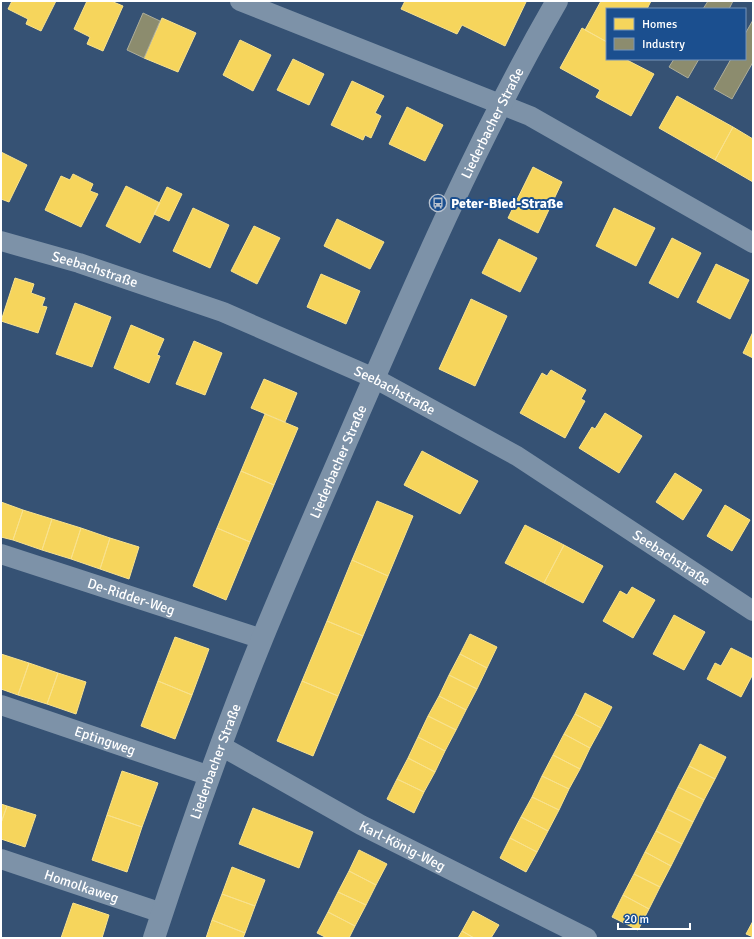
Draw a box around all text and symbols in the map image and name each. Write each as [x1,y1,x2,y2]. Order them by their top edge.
legend [606,8,746,60]
text: Homes [642,17,677,32]
text: Industry [642,37,685,52]
street label: Liederbacher Straße [457,65,527,181]
bus stop icon: Peter-Bied-Straße [428,193,448,213]
place label: Peter-Bied-Straße [451,195,563,212]
street label: Seebachstraße [50,247,140,291]
street label: Seebachstraße [352,362,438,418]
street label: Liederbacher Straße [306,402,370,521]
street label: Seebachstraße [630,526,714,589]
street label: De-Ridder-Weg [85,574,177,619]
street label: Liederbacher Straße [186,701,244,821]
street label: Eptingweg [72,722,138,759]
street label: Karl-König-Weg [356,817,448,874]
street label: Homolkaweg [42,866,121,906]
scale bar [618,905,690,931]
text: 20 m [624,912,649,927]

